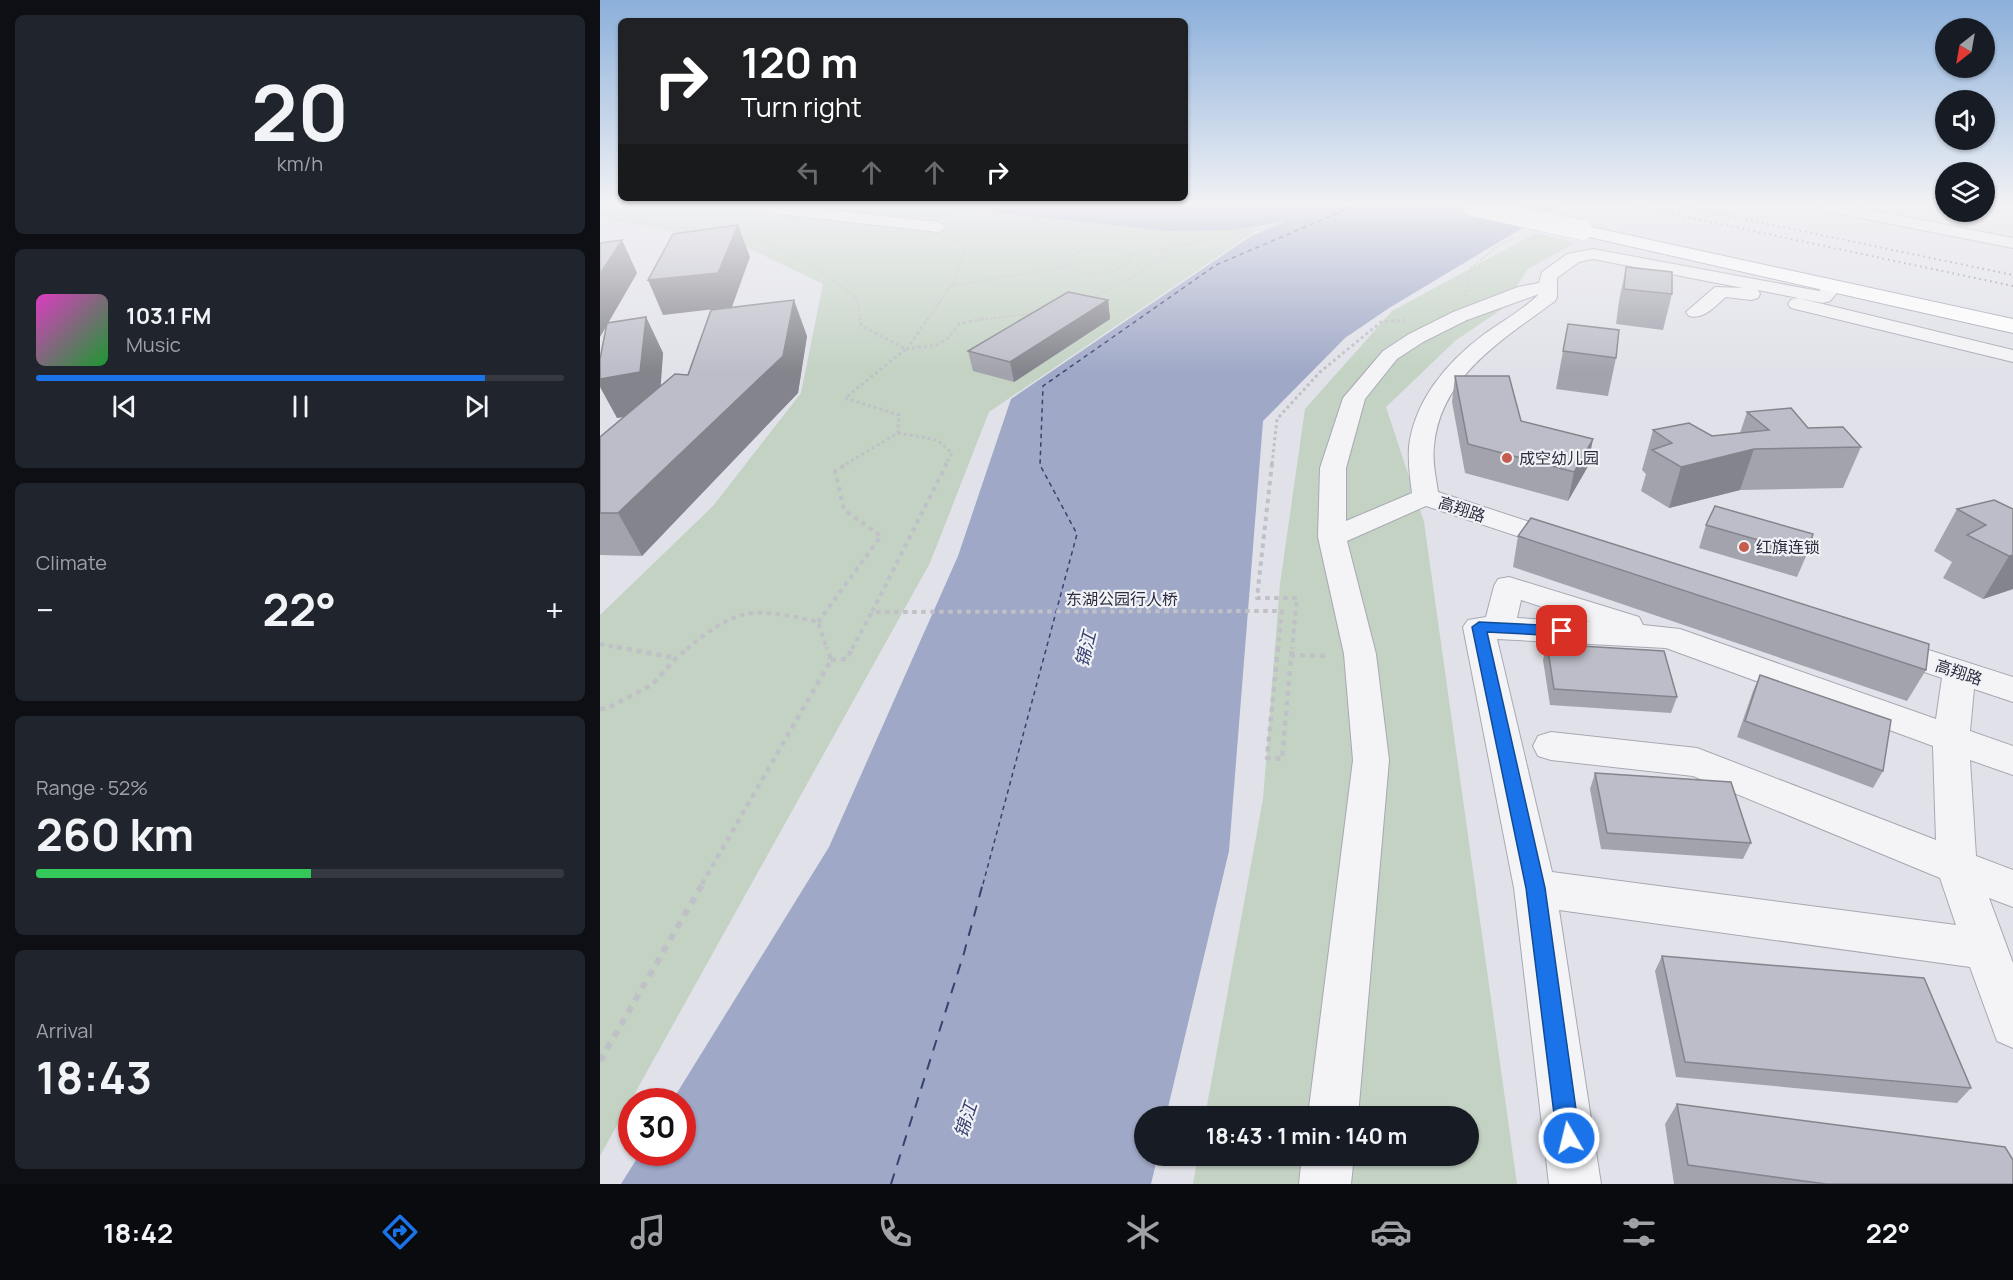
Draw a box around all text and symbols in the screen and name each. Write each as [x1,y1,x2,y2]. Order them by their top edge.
north arrow [1935,18,1995,78]
map controls [1935,18,1995,222]
text: 120 m [741,33,858,91]
icon: right [642,42,720,120]
text: 20 [251,58,349,164]
text: Turn right [741,88,862,125]
button: sound [1935,90,1995,150]
text: km/h [277,150,323,177]
icon: left [792,156,825,189]
icon: ahead [855,156,888,189]
icon: ahead [918,156,951,189]
icon: right [981,156,1014,189]
button: layers [1935,162,1995,222]
text: 103.1 FM [126,301,211,331]
text: Music [126,331,181,358]
icon: previous [108,390,141,423]
icon: pause [284,390,317,423]
icon: next [460,390,493,423]
place label: 成空幼儿园 [1519,447,1599,469]
marker: 成空幼儿园 [1500,451,1514,465]
street label: 高翔路 [1436,491,1488,527]
place label: 红旗连锁 [1756,536,1820,558]
marker: 红旗连锁 [1737,540,1751,554]
text: Climate [36,549,107,576]
text: 22° [262,578,336,640]
text: − [36,587,54,632]
text: + [545,587,564,632]
street label: 东湖公园行人桥 [1066,588,1178,610]
pin [1536,605,1587,656]
icon: arrive [1545,614,1578,647]
water label: 锦江 [1069,626,1102,669]
street label: 高翔路 [1933,654,1985,690]
text: Range · 52% [36,774,148,801]
text: 260 km [36,803,194,865]
text: Arrival [36,1017,93,1044]
text: 18:43 [36,1046,152,1108]
speed limit sign: 30 [618,1088,696,1166]
water label: 锦江 [948,1097,983,1141]
position arrow [1537,1106,1601,1170]
text: 18:43 · 1 min · 140 m [1206,1121,1407,1151]
icon: directions [379,1211,421,1253]
icon: music [627,1211,669,1253]
icon: phone [874,1211,916,1253]
icon: climate [1122,1211,1164,1253]
icon: car [1370,1211,1412,1253]
icon: filters [1618,1211,1660,1253]
text: 18:42 [103,1214,173,1251]
text: 22° [1866,1214,1910,1251]

